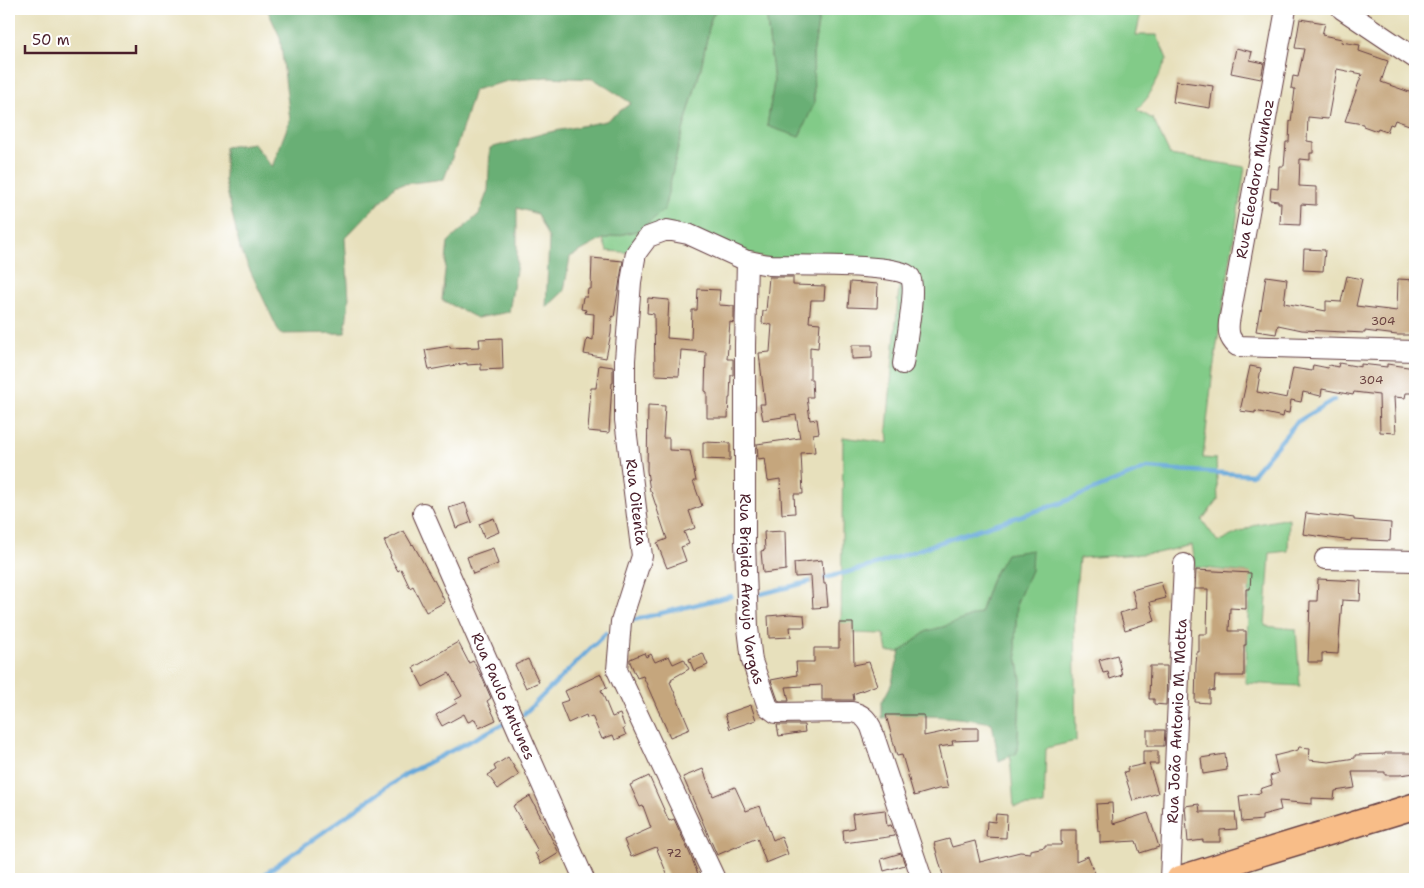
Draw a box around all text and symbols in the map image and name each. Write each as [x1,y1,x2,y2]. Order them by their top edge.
scale bar [25,22,136,54]
text: 50 m [32,30,70,50]
street label: Rua Eleodoro Munhoz [1231,98,1279,260]
house number: 304 [1371,313,1395,329]
house number: 304 [1359,372,1383,388]
street label: Rua Oitenta [621,458,651,547]
street label: Rua Brigido Araujo Vargas [735,493,769,687]
street label: Rua João Antonio M. Motta [1162,618,1192,824]
street label: Rua Paulo Antunes [467,629,540,763]
house number: 72 [666,845,682,861]

